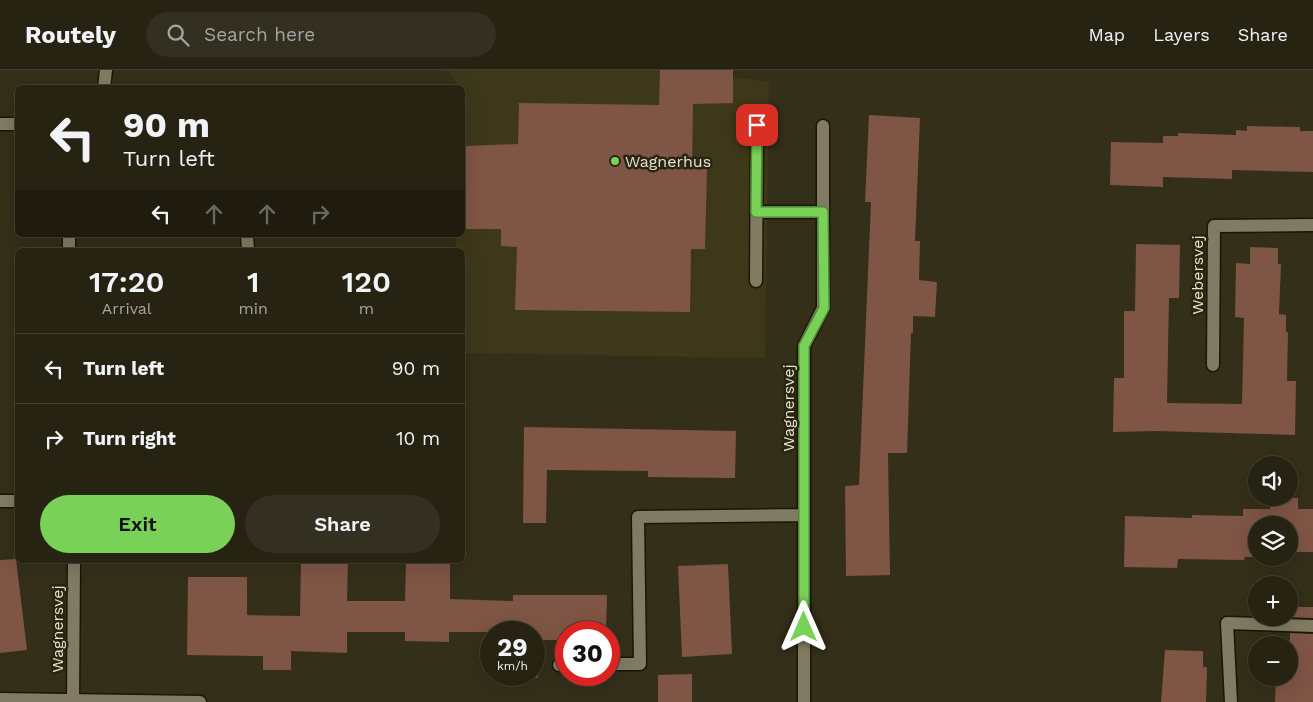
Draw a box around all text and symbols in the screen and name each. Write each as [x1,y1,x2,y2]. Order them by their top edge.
search box [146,12,496,57]
text: Routely [25,21,116,49]
icon: search [164,21,192,49]
text: Search here [204,23,315,46]
text: Map [1088,24,1125,45]
text: Layers [1153,24,1210,45]
text: Share [1238,24,1288,45]
text: 90 m [123,104,210,146]
pin [736,104,778,146]
icon: left [40,105,105,170]
icon: arrive [743,111,771,139]
text: Turn left [123,146,215,171]
place label: Wagnerhus [625,152,711,171]
marker: Wagnerhus [609,155,621,167]
icon: left [147,200,175,228]
icon: ahead [200,200,228,228]
icon: ahead [253,200,281,228]
icon: right [306,200,334,228]
street label: Webersvej [1188,235,1207,315]
text: 17:20 [89,264,165,299]
text: 1 [247,264,259,299]
text: 120 [342,264,391,299]
text: Arrival [102,299,152,318]
text: min [238,299,268,318]
text: m [359,299,374,318]
icon: left [40,355,68,383]
text: Turn left [83,357,164,380]
text: 90 m [392,357,440,380]
street label: Wagnersvej [779,364,798,452]
icon: right [40,425,68,453]
text: Turn right [83,427,176,450]
text: 10 m [396,427,440,450]
map controls [1248,456,1298,686]
button: sound [1248,456,1298,506]
button: Exit [40,495,235,553]
button: Share [245,495,440,553]
button: layers [1248,516,1298,566]
button: + [1248,576,1298,626]
street label: Wagnersvej [48,585,67,673]
position arrow [777,600,829,652]
speed limit sign: 30 [555,621,620,686]
text: 29 [497,633,528,662]
button: − [1248,636,1298,686]
text: km/h [497,659,528,673]

